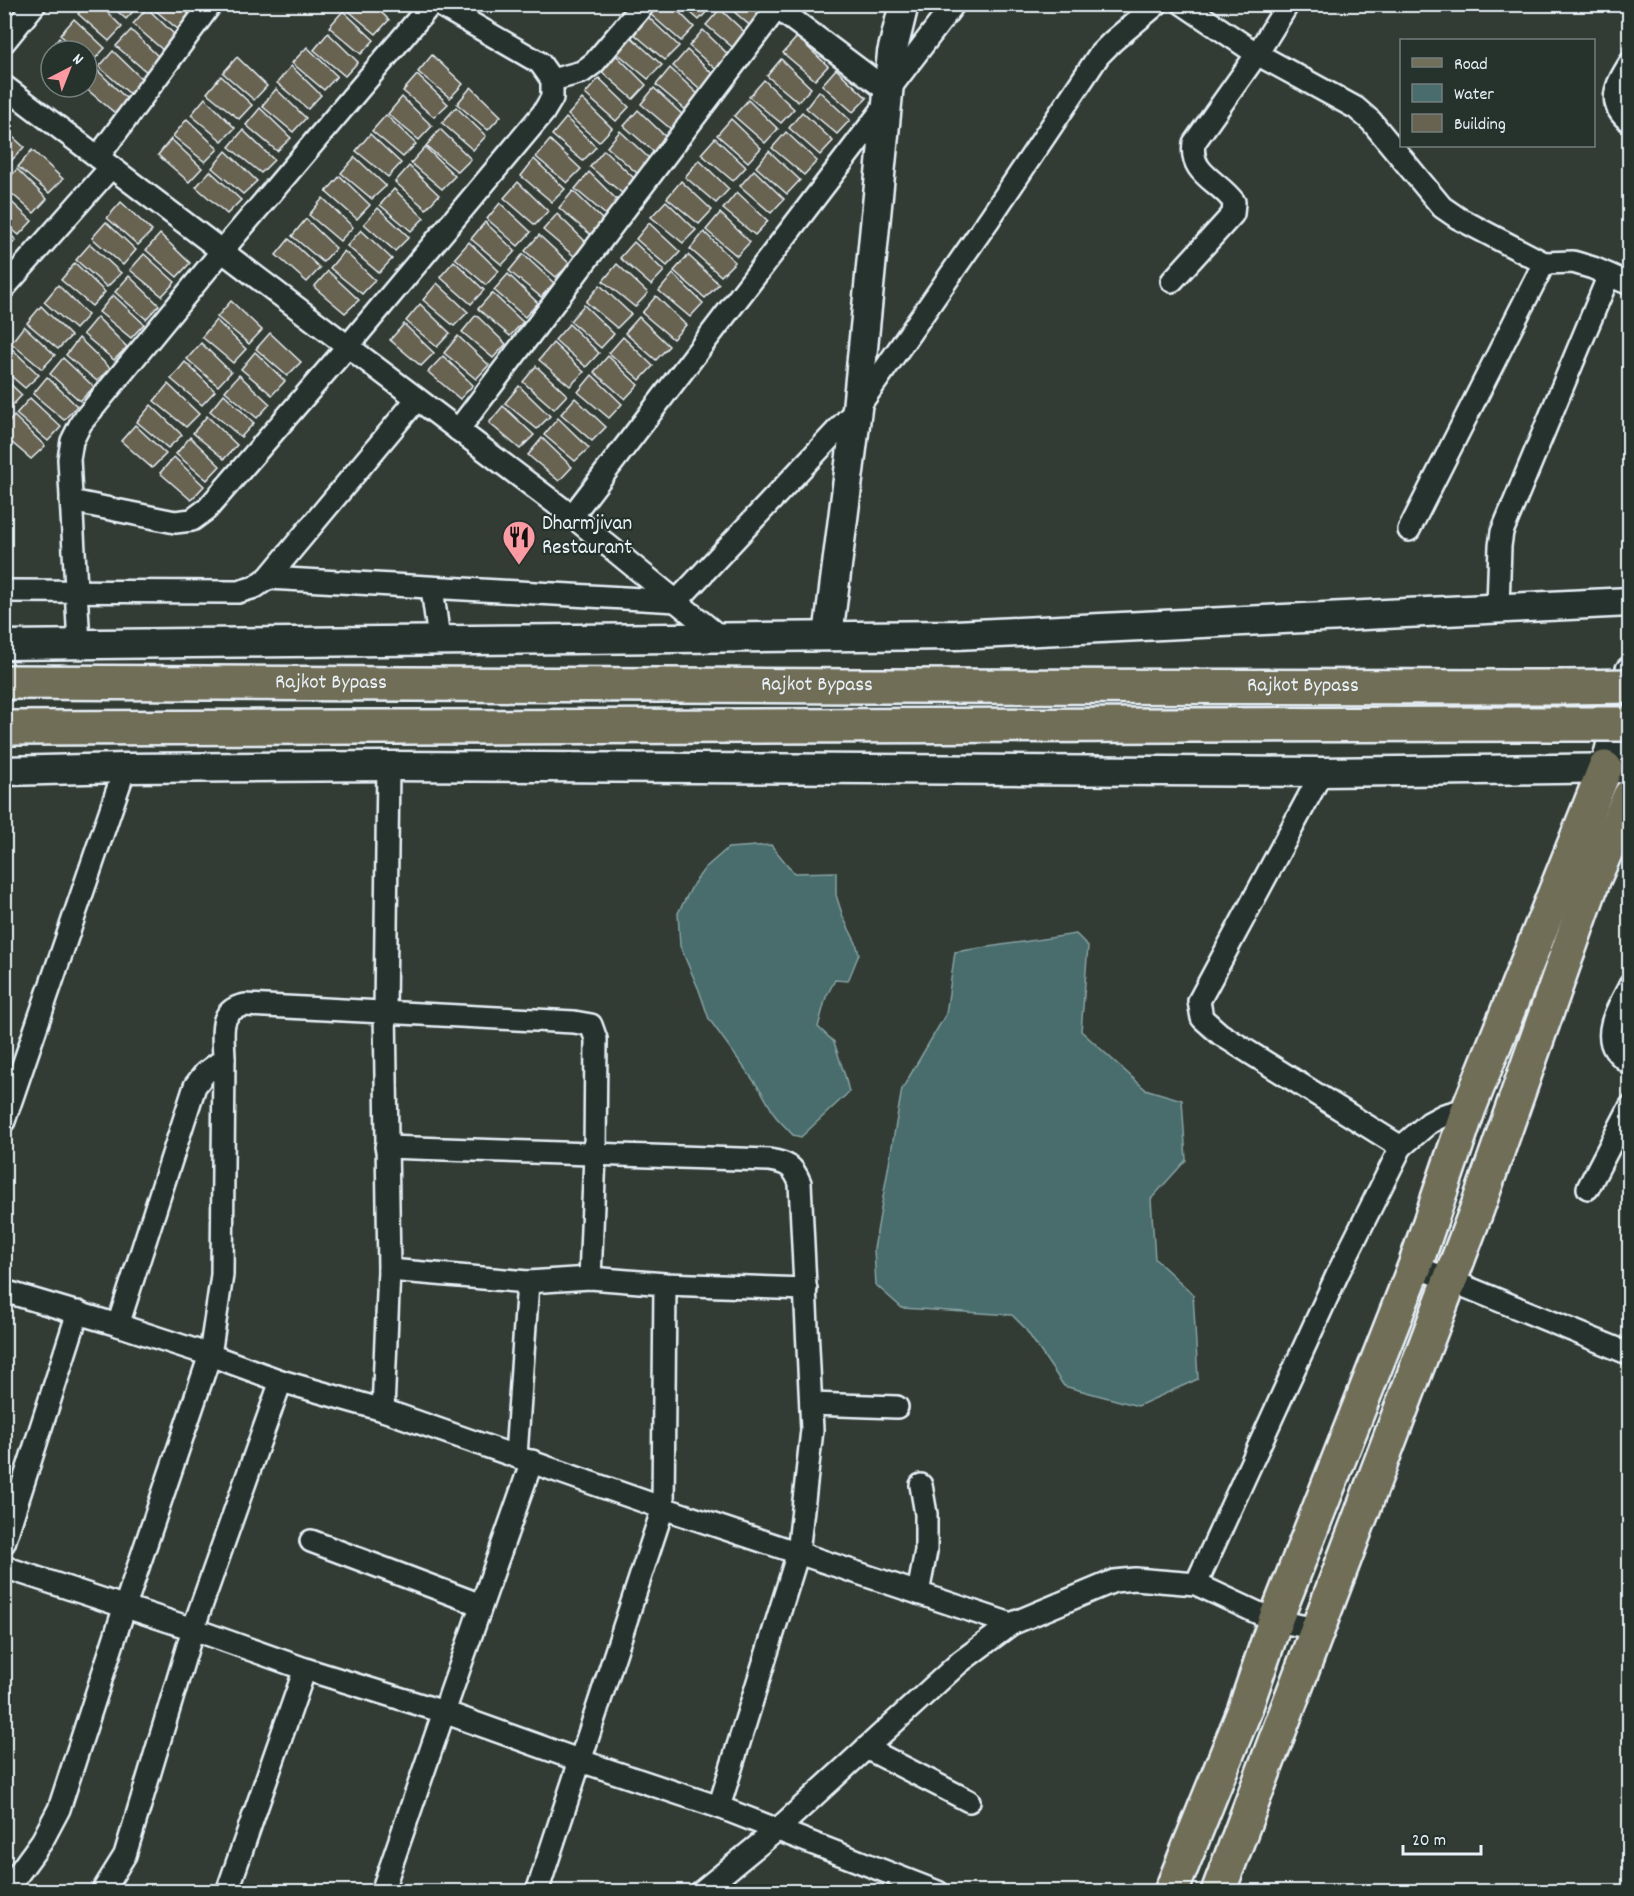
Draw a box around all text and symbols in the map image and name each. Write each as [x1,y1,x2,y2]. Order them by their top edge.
north arrow [39,39,99,99]
legend [1400,39,1595,147]
text: N [67,49,88,71]
text: Road [1454,53,1488,78]
text: Water [1454,83,1494,108]
text: Building [1454,113,1506,138]
place label: Dharmjivan Restaurant [542,510,632,564]
restaurant icon: Dharmjivan Restaurant [501,519,537,566]
street label: Rajkot Bypass [275,668,387,699]
street label: Rajkot Bypass [761,671,873,701]
street label: Rajkot Bypass [1247,672,1359,702]
scale bar [1403,1818,1481,1856]
text: 20 m [1412,1829,1446,1854]

